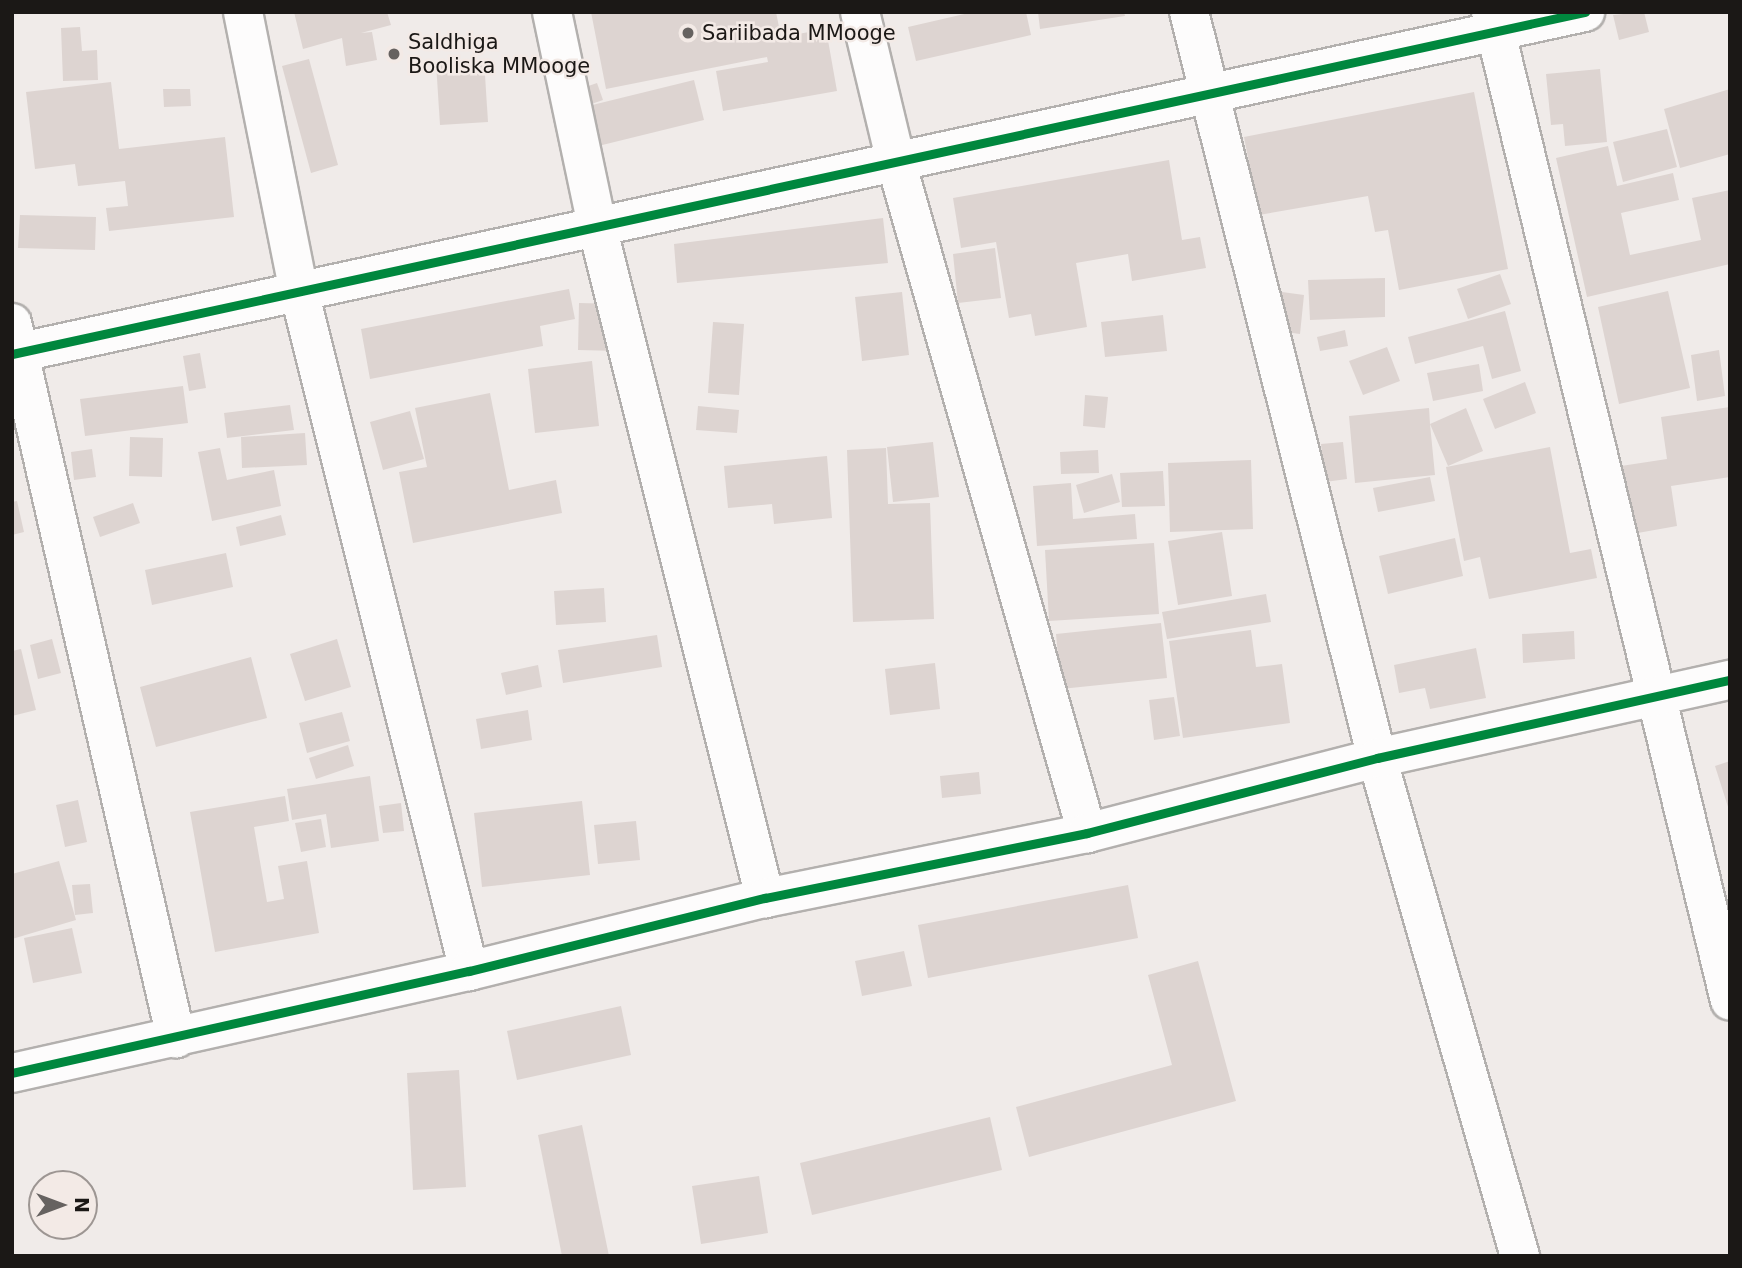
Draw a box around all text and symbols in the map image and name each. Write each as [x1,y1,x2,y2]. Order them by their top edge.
place label: Sariibada MMooge [702,20,896,46]
marker: Sariibada MMooge [680,25,696,41]
place label: Saldhiga Booliska MMooge [408,29,590,79]
marker: Saldhiga Booliska MMooge [386,46,402,62]
north arrow [28,1170,98,1240]
text: N [71,1197,93,1213]

